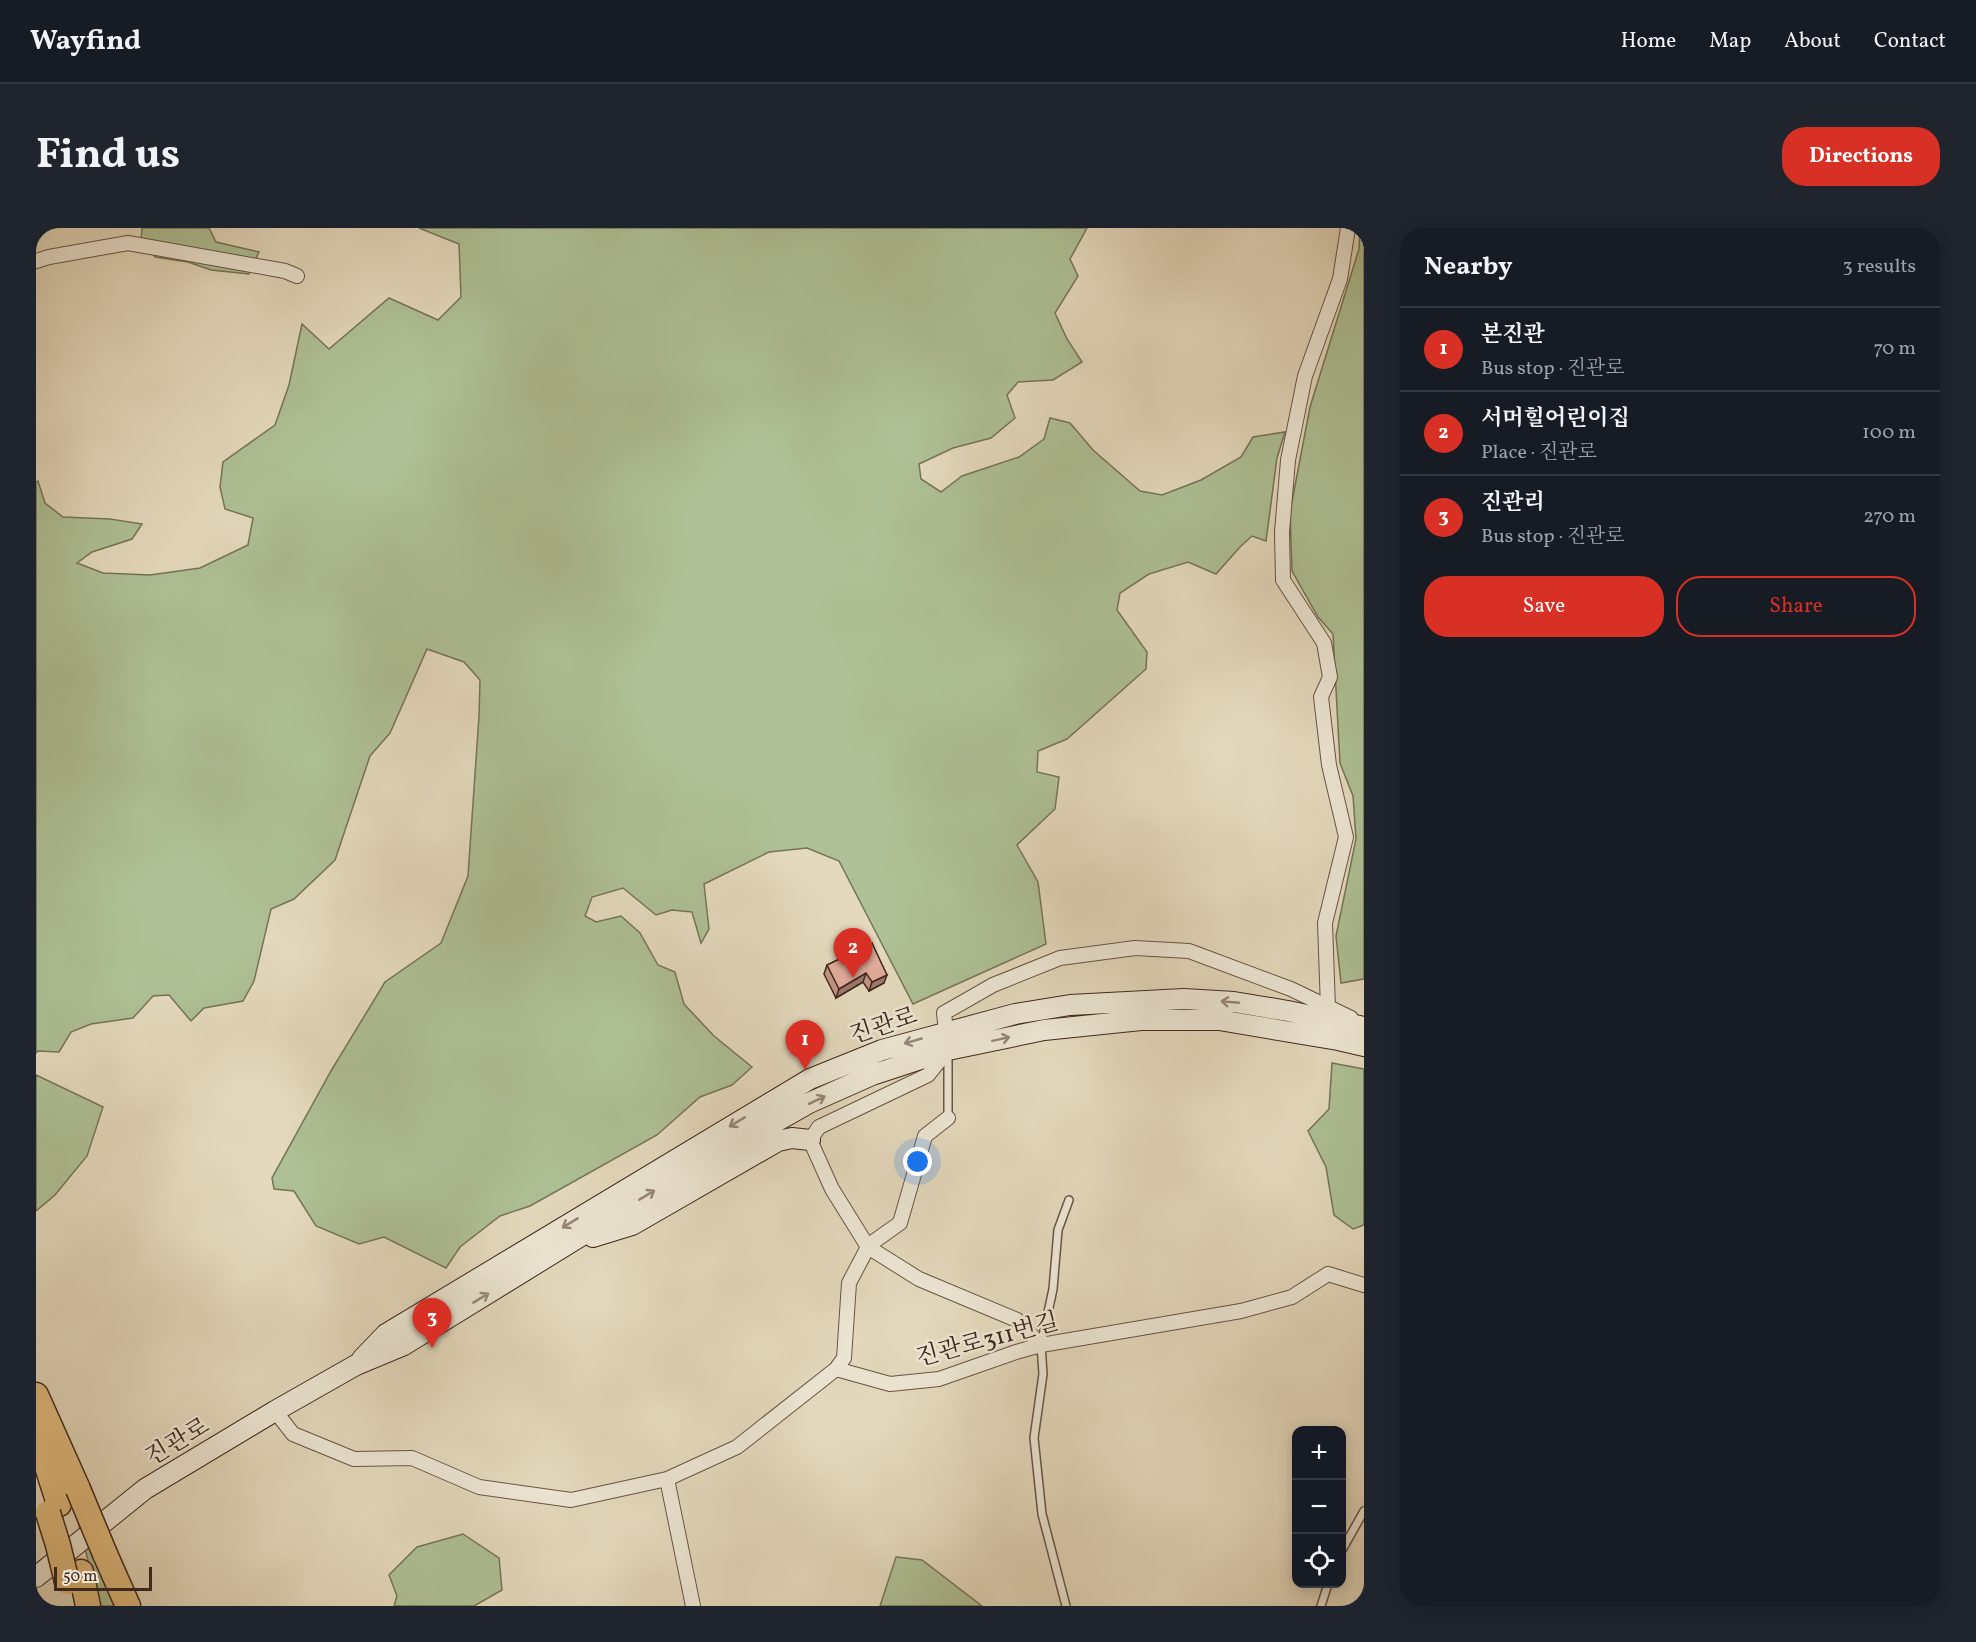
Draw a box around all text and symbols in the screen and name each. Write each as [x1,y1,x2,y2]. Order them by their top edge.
text: Wayfind [30,22,141,61]
text: Home [1621,27,1676,56]
text: Map [1709,27,1751,56]
text: About [1784,27,1841,56]
text: Contact [1874,27,1946,56]
text: Find us [36,127,180,186]
button: Directions [1782,127,1940,186]
text: Nearby [1424,249,1513,285]
text: 3 results [1842,253,1916,281]
text: 본진관 [1481,320,1545,351]
text: 1 [1439,335,1448,363]
text: 70 m [1873,335,1916,363]
text: Bus stop · 진관로 [1481,355,1625,383]
text: 서머힐어린이집 [1481,404,1630,435]
text: 2 [1438,419,1449,447]
text: 100 m [1862,419,1916,447]
text: Place · 진관로 [1481,439,1597,467]
text: 진관리 [1481,488,1545,519]
text: 3 [1438,503,1449,531]
text: 270 m [1863,503,1916,531]
text: Bus stop · 진관로 [1481,523,1625,551]
button: Save [1424,576,1664,637]
button: Share [1676,576,1916,637]
pin: 2 [834,928,872,978]
one-way arrow [1220,996,1240,1007]
street label: 진관로 [845,1000,922,1054]
pin: 1 [786,1020,824,1070]
one-way arrow [991,1033,1010,1044]
one-way arrow [904,1036,923,1047]
one-way arrow [807,1093,825,1105]
one-way arrow [729,1117,746,1129]
your location [903,1147,932,1176]
one-way arrow [638,1189,655,1201]
one-way arrow [562,1217,579,1229]
one-way arrow [472,1291,489,1303]
pin: 3 [412,1298,452,1348]
street label: 진관로311번길 [912,1306,1063,1376]
street label: 진관로 [139,1410,217,1475]
map controls [1292,1426,1346,1588]
button: + [1292,1426,1346,1480]
button: − [1292,1480,1346,1534]
button: locate [1292,1534,1346,1588]
scale bar [54,1564,152,1592]
text: 50 m [63,1566,97,1588]

